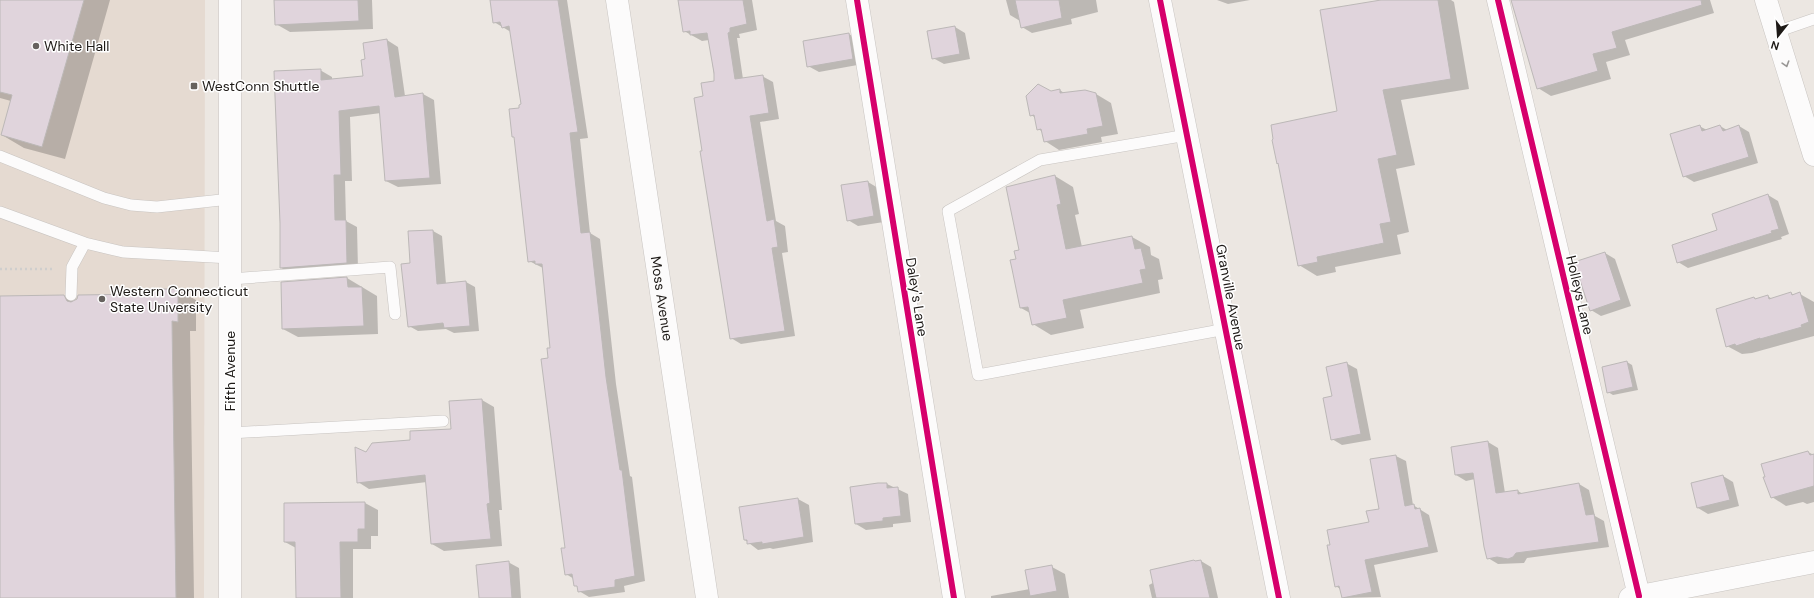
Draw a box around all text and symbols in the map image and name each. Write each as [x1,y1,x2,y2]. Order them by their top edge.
north arrow [1758,16,1798,56]
place label: White Hall [44,37,109,55]
text: N [1769,38,1781,53]
marker: White Hall [31,41,41,51]
one-way arrow [1781,60,1790,67]
place label: WestConn Shuttle [202,77,319,95]
marker: WestConn Shuttle [189,81,199,91]
street label: Granville Avenue [1212,242,1250,352]
street label: Holleys Lane [1562,254,1598,336]
street label: Moss Avenue [647,255,677,342]
street label: Daley's Lane [902,256,932,338]
place label: Western Connecticut State University [110,282,248,316]
marker: Western Connecticut State University [97,294,107,304]
street label: Fifth Avenue [221,331,239,411]

